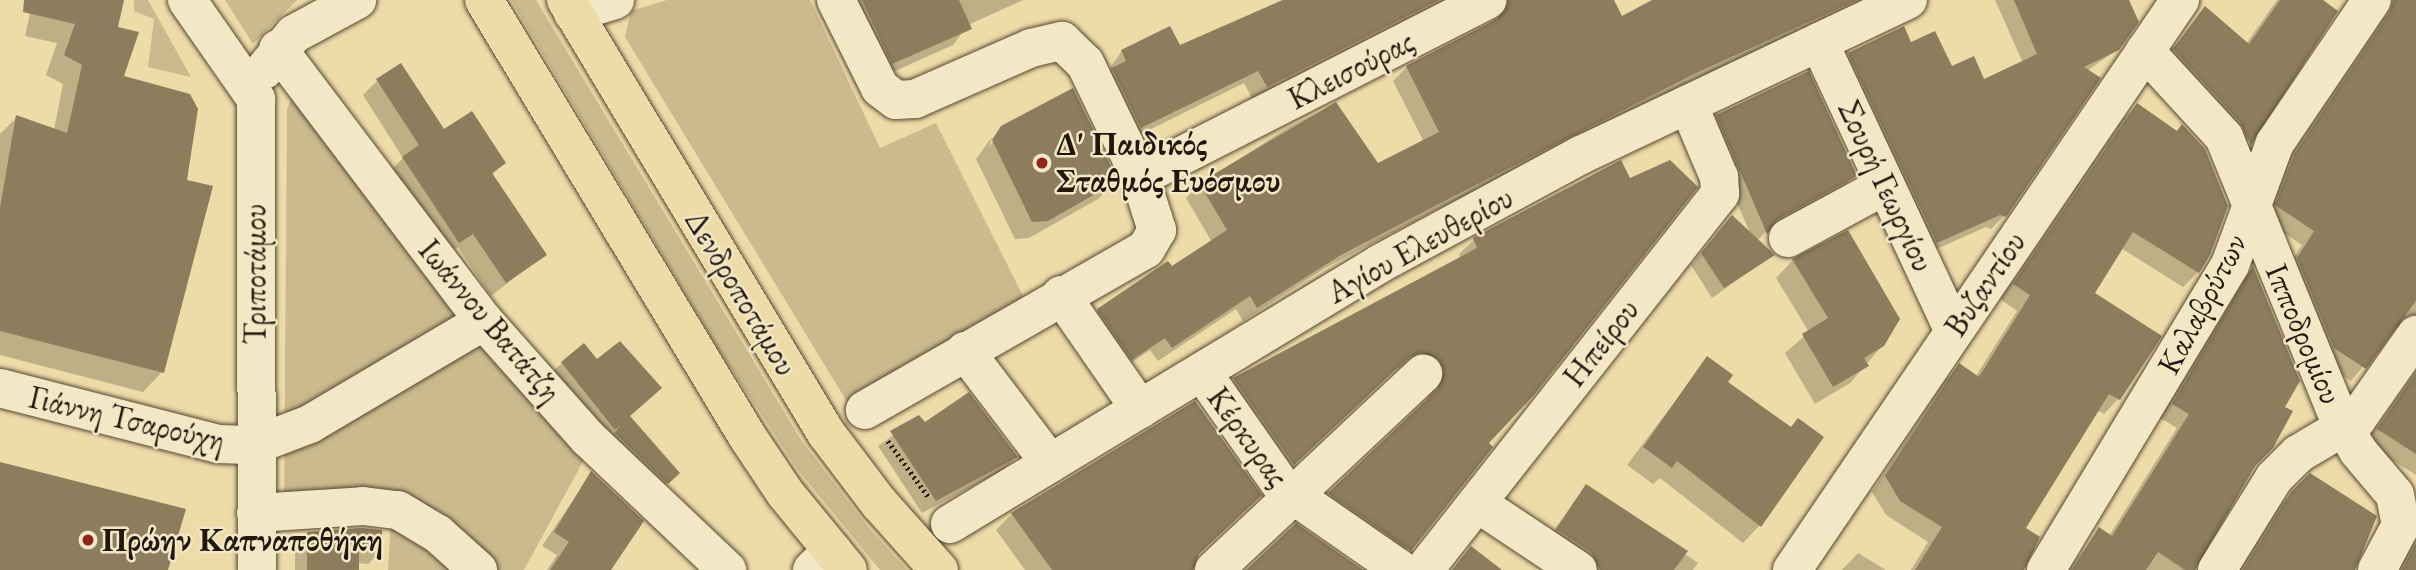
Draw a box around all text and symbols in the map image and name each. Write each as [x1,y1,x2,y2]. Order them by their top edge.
street label: Κλεισούρας [1282,22,1420,118]
street label: Σουρή Γεωργίου [1830,94,1942,278]
place label: Δ' Παιδικός Σταθμός Ευόσμου [1056,126,1280,201]
marker: Δ' Παιδικός Σταθμός Ευόσμου [1034,155,1050,171]
street label: Αγίου Ελευθερίου [1320,178,1520,312]
street label: Δενδροποτάμου [677,203,805,383]
street label: Τριποτάμου [236,204,274,344]
street label: Βυζαντίου [1936,224,2034,344]
street label: Καλαβρύτων [2149,227,2255,381]
street label: Ιωάννου Βατάτζη [411,231,569,411]
street label: Ιπποδρομίου [2257,258,2351,410]
street label: Ηπείρου [1555,291,1647,395]
street label: Γιάννη Τσαρούχη [25,378,229,460]
street label: Κέρκυρας [1199,380,1297,494]
place label: Πρώην Καπναποθήκη [102,521,383,559]
marker: Πρώην Καπναποθήκη [80,532,96,548]

